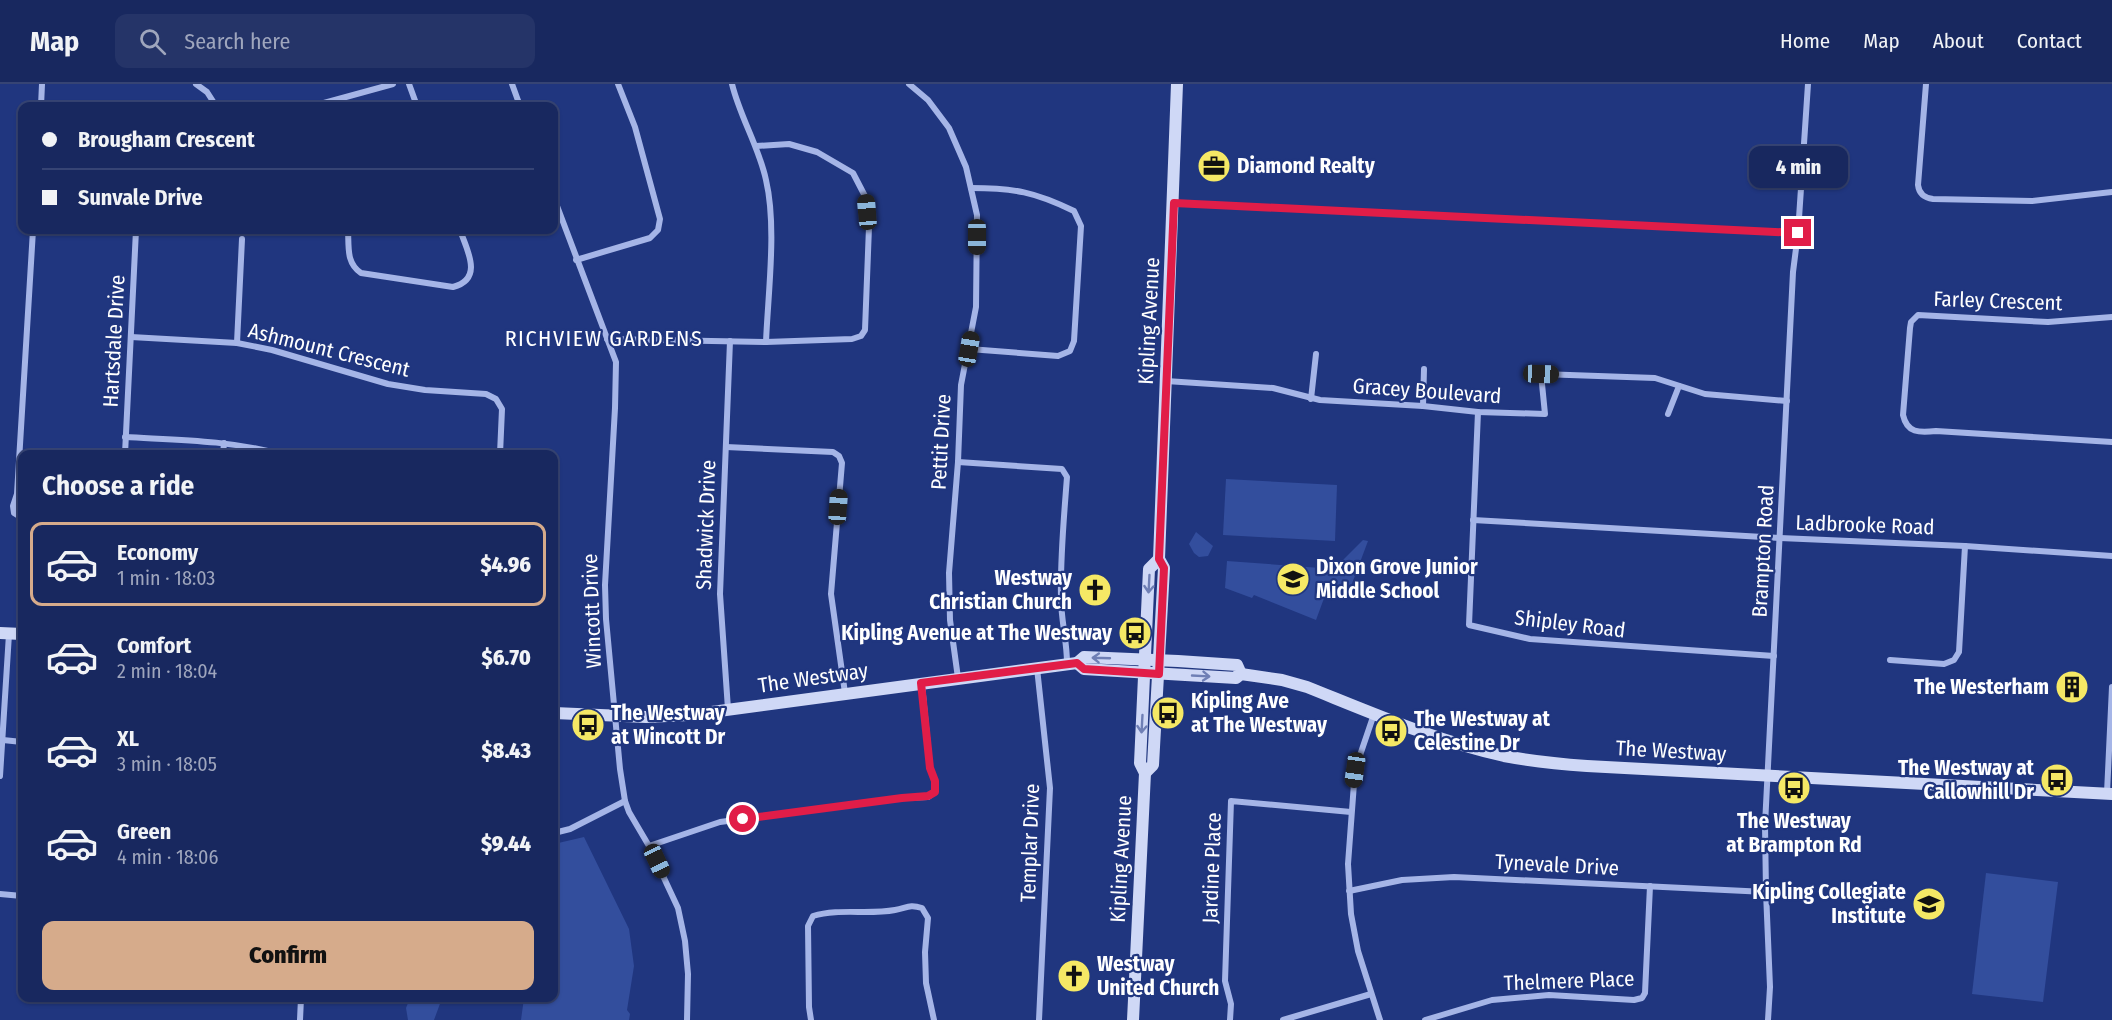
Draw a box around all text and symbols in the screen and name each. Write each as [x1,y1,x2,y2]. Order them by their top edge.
search box [115,14,535,68]
text: Map [30,25,79,58]
icon: search [136,25,169,58]
text: Search here [184,28,290,55]
text: Home [1780,28,1830,54]
text: Map [1863,28,1900,54]
text: About [1933,28,1984,54]
text: Contact [2017,28,2082,54]
text: Brougham Crescent [78,126,255,153]
callout: 4 min [1748,146,1848,188]
office icon: Diamond Realty [1196,148,1232,184]
place label: Diamond Realty [1237,153,1376,179]
text: 4 min [1776,155,1821,179]
text: Sunvale Drive [78,184,203,211]
car [856,193,878,231]
car [968,219,986,255]
route end [1784,219,1811,246]
street label: Kipling Avenue [1133,257,1165,385]
street label: Hartsdale Drive [98,274,130,408]
street label: Farley Crescent [1933,286,2063,316]
street label: Ashmount Crescent [246,317,413,383]
district label: RICHVIEW GARDENS [505,325,703,352]
car [957,330,981,368]
car [1523,364,1559,384]
street label: Gracey Boulevard [1352,373,1502,409]
street label: Pettit Drive [926,393,956,491]
street label: Shadwick Drive [691,459,721,591]
text: Choose a ride [42,470,194,502]
street label: Brampton Road [1747,484,1779,618]
car [828,488,848,526]
street label: Ladbrooke Road [1795,510,1935,540]
icon: car [45,537,99,591]
text: Economy [117,539,198,566]
text: $4.96 [480,551,531,578]
street label: Wincott Drive [577,553,607,669]
place label: Dixon Grove Junior Middle School [1316,554,1478,604]
school or university icon: Dixon Grove Junior Middle School [1275,561,1311,597]
place label: Westway Christian Church [929,565,1073,615]
text: 1 min · 18:03 [117,566,215,590]
church icon: Westway Christian Church [1077,572,1113,608]
one-way arrow [1143,573,1154,593]
street label: Shipley Road [1513,604,1627,644]
bus stop icon: Kipling Avenue at The Westway [1117,615,1153,651]
place label: Kipling Avenue at The Westway [841,620,1113,646]
icon: car [45,630,99,684]
text: Comfort [117,632,191,659]
text: $6.70 [482,644,531,671]
one-way arrow [1091,652,1111,664]
street label: The Westway [756,657,870,699]
text: 2 min · 18:04 [117,659,217,683]
building icon: The Westerham [2054,669,2090,705]
one-way arrow [1190,671,1210,682]
place label: The Westerham [1914,674,2049,700]
place label: Kipling Ave at The Westway [1191,688,1328,738]
bus stop icon: Kipling Ave at The Westway [1150,695,1186,731]
place label: The Westway at Wincott Dr [611,700,726,750]
place label: The Westway at Celestine Dr [1414,706,1551,756]
bus stop icon: The Westway at Wincott Dr [570,707,606,743]
one-way arrow [1137,713,1148,733]
bus stop icon: The Westway at Celestine Dr [1373,713,1409,749]
icon: car [45,723,99,777]
text: XL [117,725,139,752]
street label: The Westway [1615,735,1728,767]
text: $8.43 [482,737,531,764]
car [1344,751,1366,789]
text: 3 min · 18:05 [117,752,217,776]
place label: The Westway at Callowhill Dr [1898,755,2035,805]
bus stop icon: The Westway at Callowhill Dr [2039,762,2075,798]
bus stop icon: The Westway at Brampton Rd [1776,770,1812,806]
street label: Templar Drive [1015,783,1045,903]
street label: Kipling Avenue [1105,795,1137,923]
route start [729,805,756,832]
place label: The Westway at Brampton Rd [1726,808,1862,858]
street label: Jardine Place [1197,812,1227,924]
icon: car [45,816,99,870]
text: Green [117,818,171,845]
text: $9.44 [481,830,531,857]
car [641,841,673,881]
text: 4 min · 18:06 [117,845,218,869]
street label: Tynevale Drive [1494,849,1620,881]
place label: Kipling Collegiate Institute [1752,879,1906,929]
school or university icon: Kipling Collegiate Institute [1911,886,1947,922]
button: Confirm [42,921,534,990]
place label: Westway United Church [1097,951,1219,1001]
church icon: Westway United Church [1056,958,1092,994]
street label: Thelmere Place [1503,966,1635,996]

